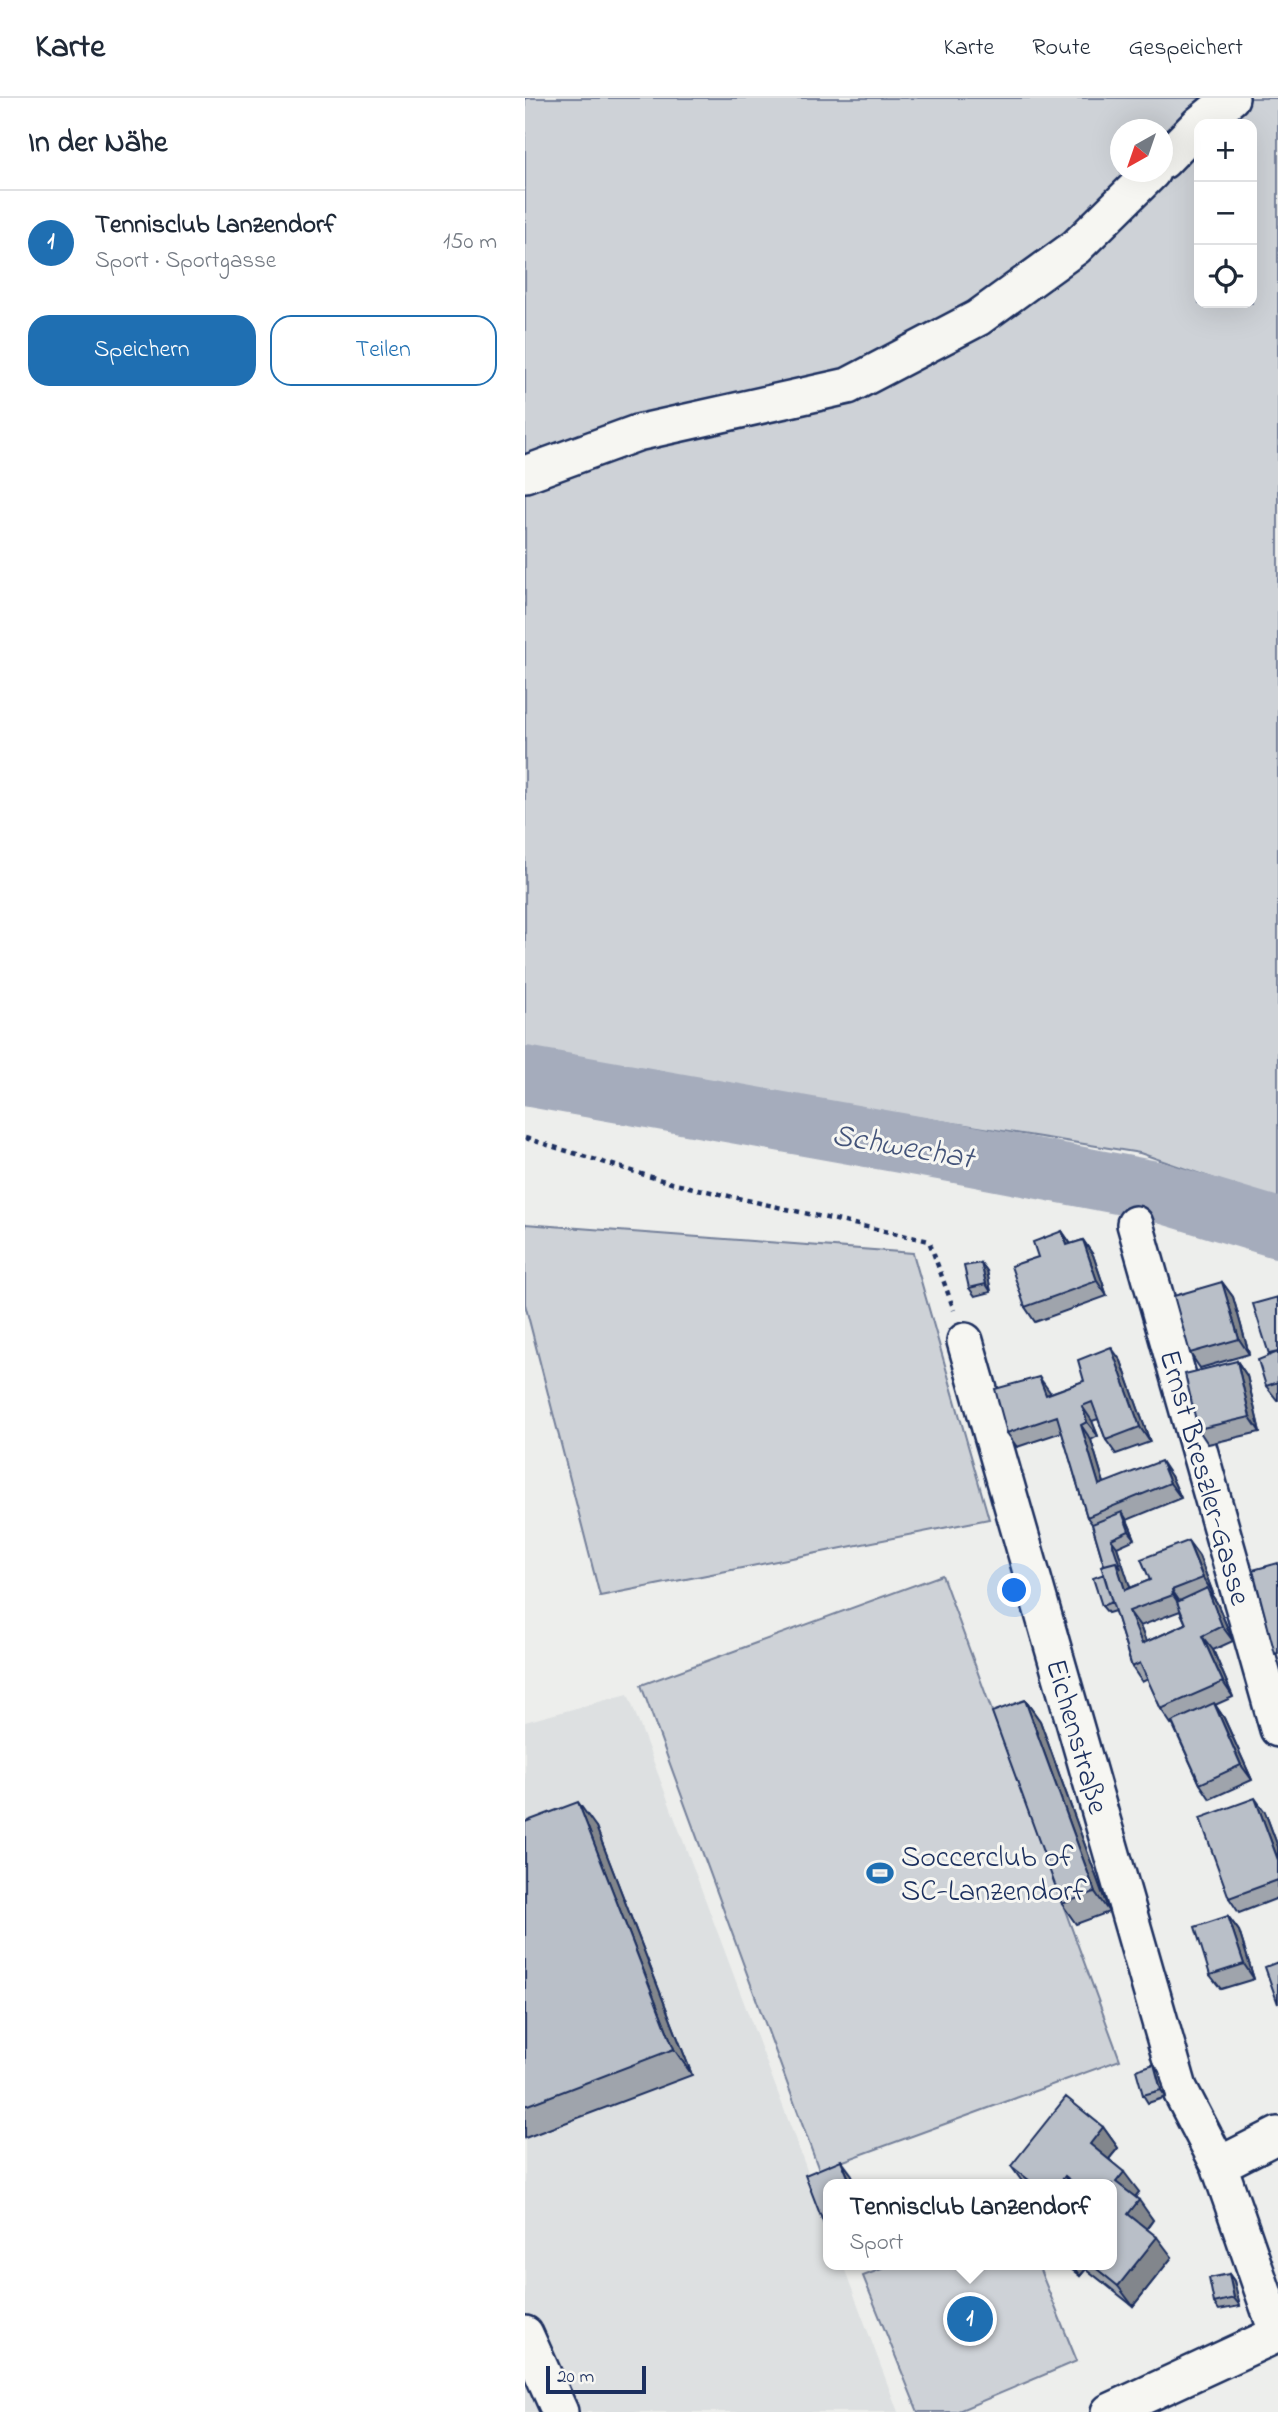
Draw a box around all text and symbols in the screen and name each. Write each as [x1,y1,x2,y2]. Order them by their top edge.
text: Karte [35,24,105,72]
text: Karte [943,31,994,66]
text: Route [1032,31,1091,66]
text: Gespeichert [1129,31,1243,66]
north arrow [1110,119,1173,182]
map controls [1194,119,1257,308]
button: + [1194,119,1257,182]
text: In der Nähe [28,122,168,166]
button: − [1194,182,1257,245]
text: Tennisclub Lanzendorf [95,207,336,245]
text: 1 [47,226,55,259]
text: 150 m [443,226,497,259]
text: Sport · Sportgasse [95,245,276,278]
button: locate [1194,245,1257,308]
button: Speichern [28,315,256,386]
button: Teilen [270,315,497,386]
water label: Schwechat [828,1113,980,1185]
street label: Ernst Breszler-Gasse [1146,1345,1261,1611]
your location [997,1573,1031,1607]
street label: Eichenstraße [1032,1654,1118,1820]
place label: Soccerclub of SC-Lanzendorf [901,1837,1087,1915]
sports icon: Soccerclub of SC-Lanzendorf [865,1858,895,1888]
popup [823,2179,1117,2270]
text: Tennisclub Lanzendorf [849,2189,1091,2227]
text: Sport [849,2227,904,2260]
pin: 1 [947,2293,993,2345]
scale bar [546,2363,646,2395]
text: 20 m [557,2364,594,2391]

